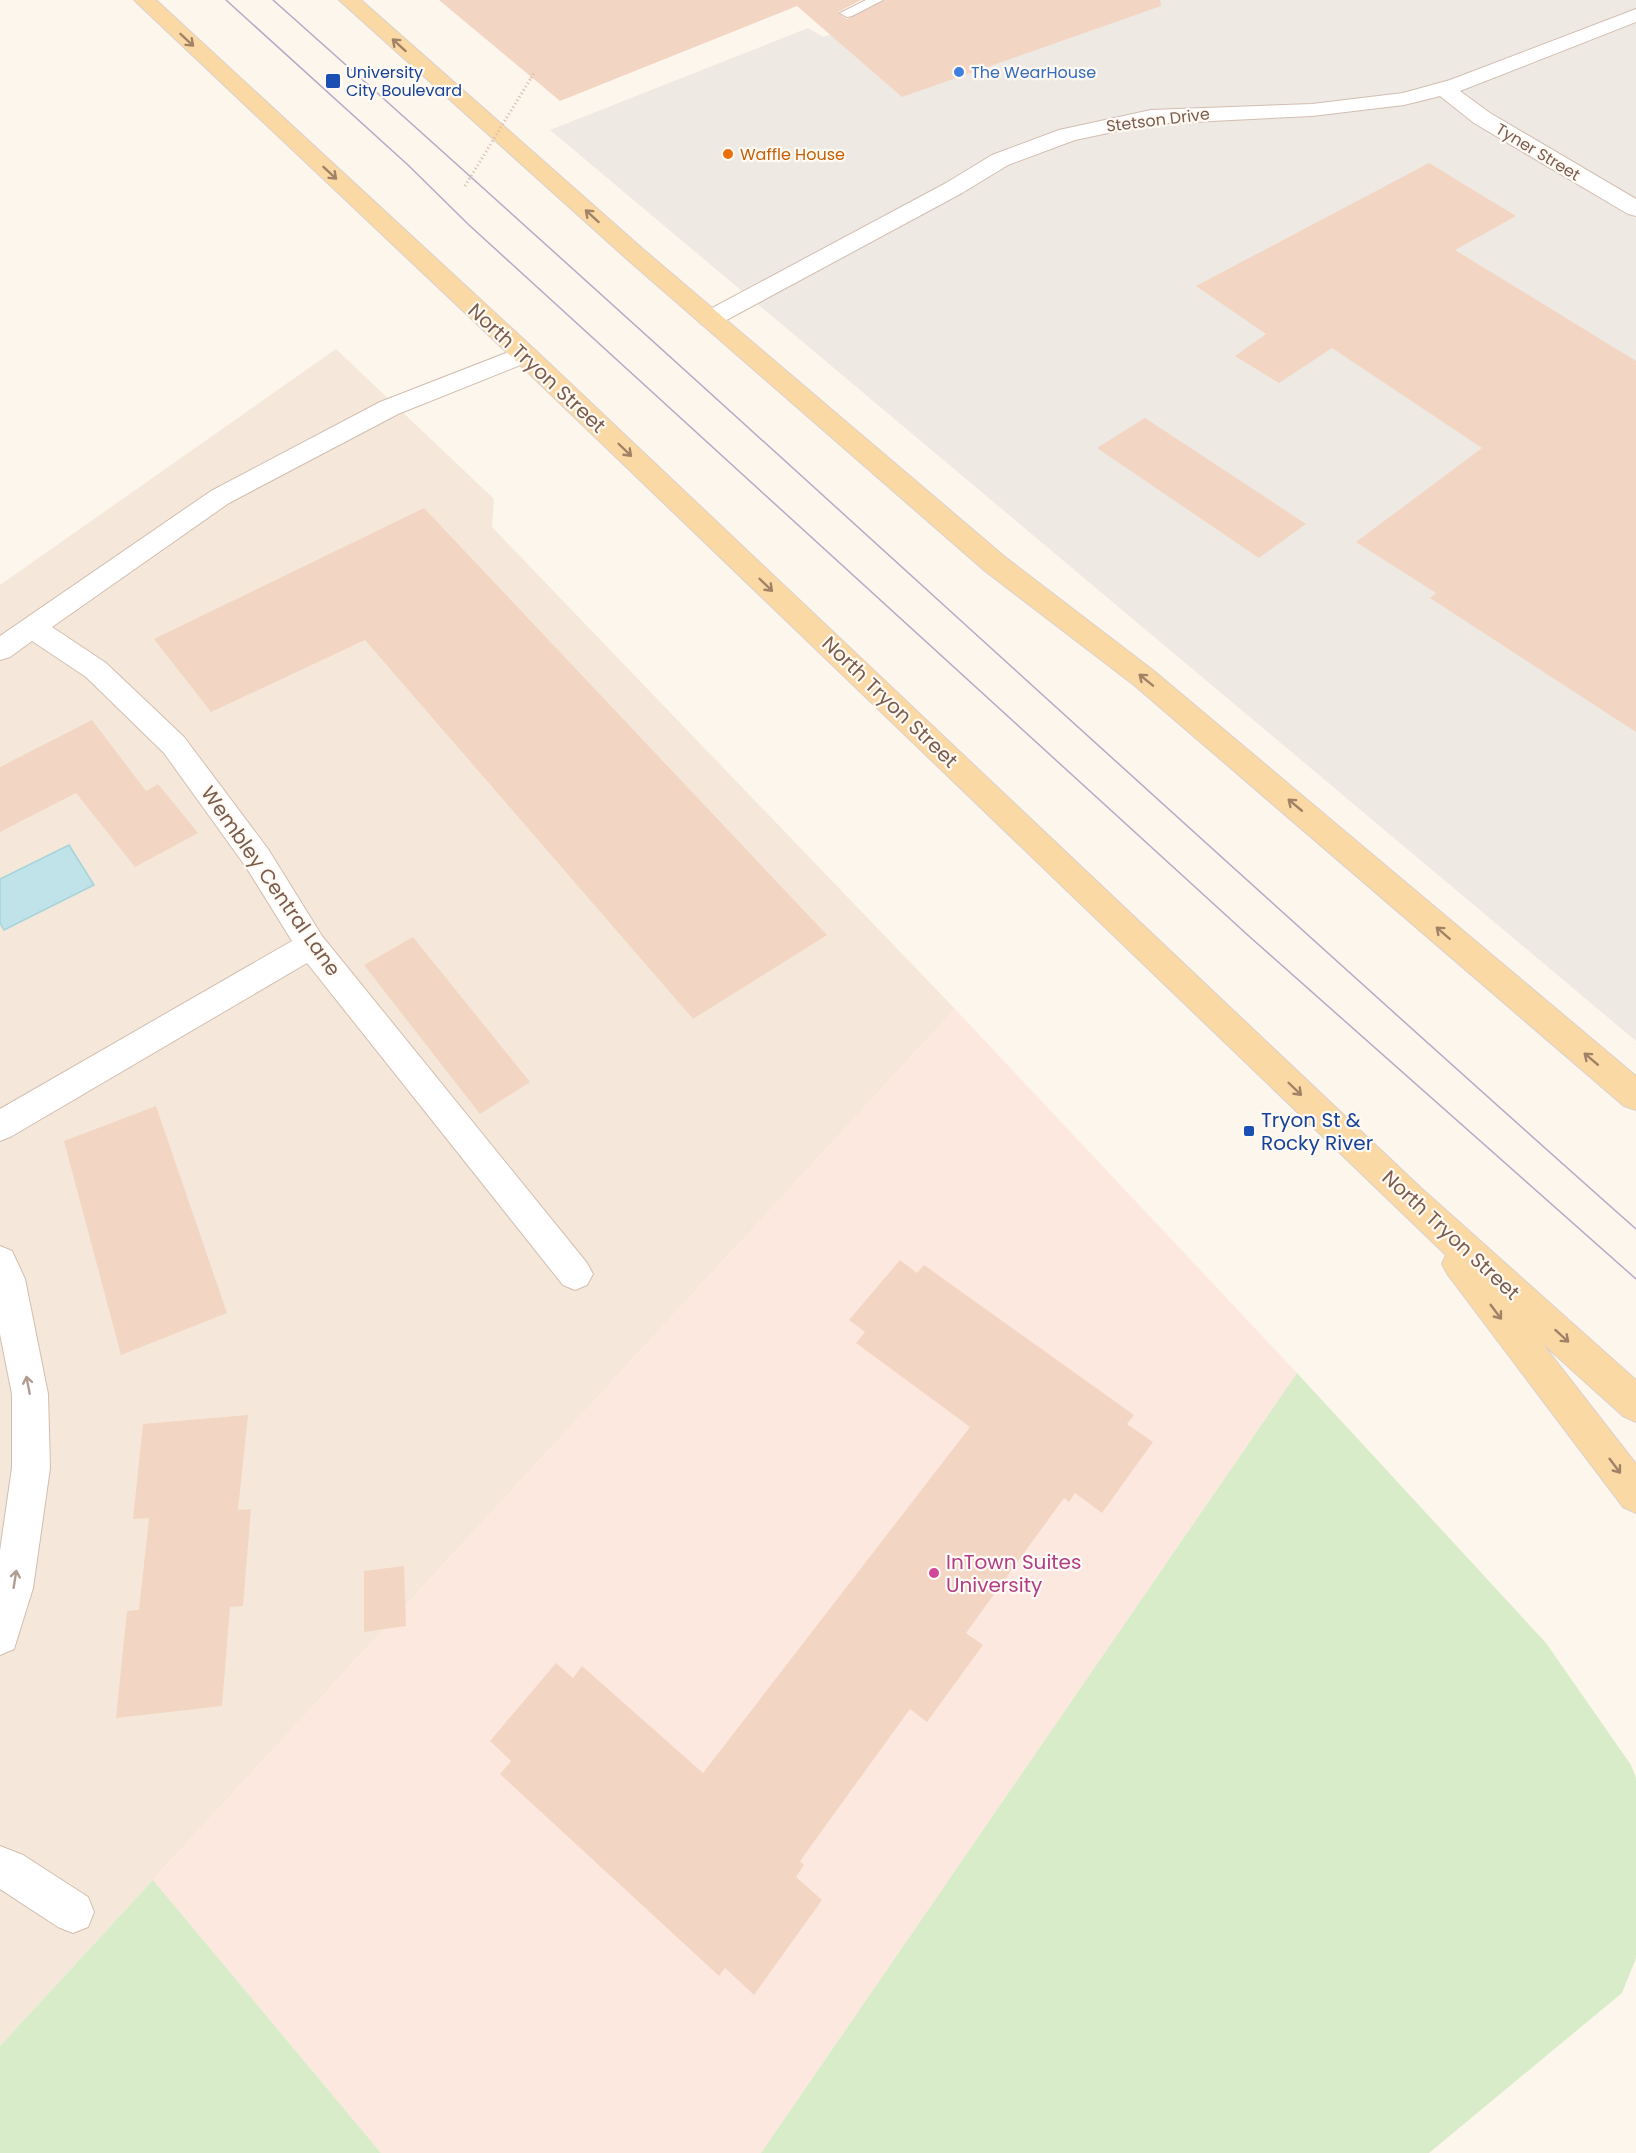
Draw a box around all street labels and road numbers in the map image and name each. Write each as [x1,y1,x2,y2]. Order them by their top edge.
street label: Stetson Drive [1105,102,1211,138]
street label: Tyner Street [1491,118,1585,186]
street label: North Tryon Street [462,297,612,439]
street label: North Tryon Street [816,630,964,774]
street label: Wembley Central Lane [195,780,347,982]
street label: North Tryon Street [1376,1164,1526,1306]

